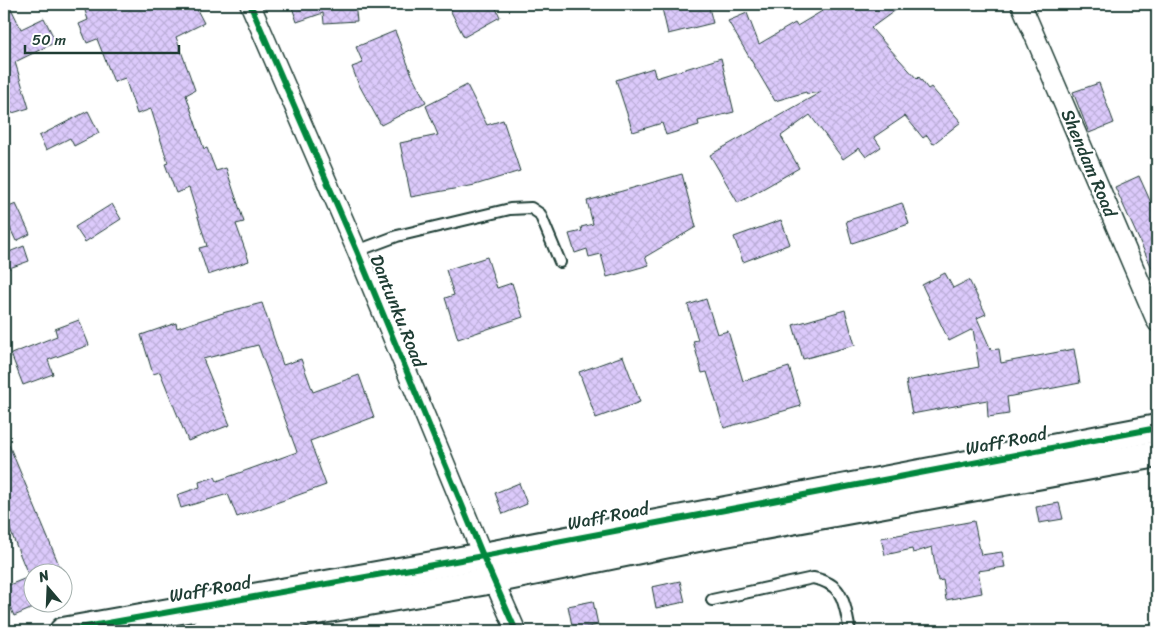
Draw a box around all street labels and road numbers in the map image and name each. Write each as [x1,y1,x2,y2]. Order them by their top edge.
street label: Shendam Road [1052,104,1127,224]
street label: Dantunku Road [361,250,436,374]
street label: Waff Road [963,417,1051,465]
street label: Waff Road [565,492,653,540]
street label: Waff Road [167,566,255,612]

